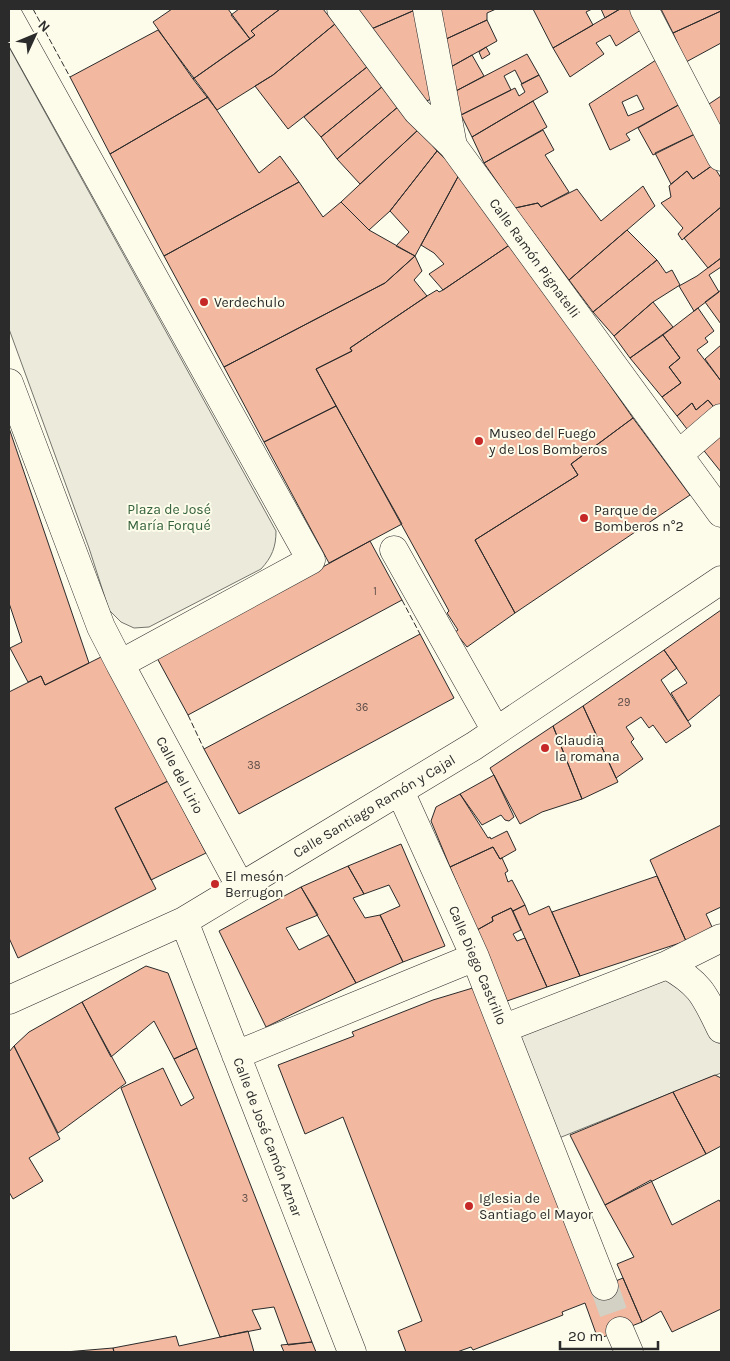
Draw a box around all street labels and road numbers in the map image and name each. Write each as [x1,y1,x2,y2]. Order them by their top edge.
street label: Calle Ramón Pignatelli [485,195,584,322]
street label: Calle del Lirio [152,734,207,817]
street label: Calle Santiago Ramón y Cajal [290,751,458,862]
street label: Calle Diego Castrillo [445,903,510,1027]
street label: Calle de José Camón Aznar [229,1055,306,1220]

